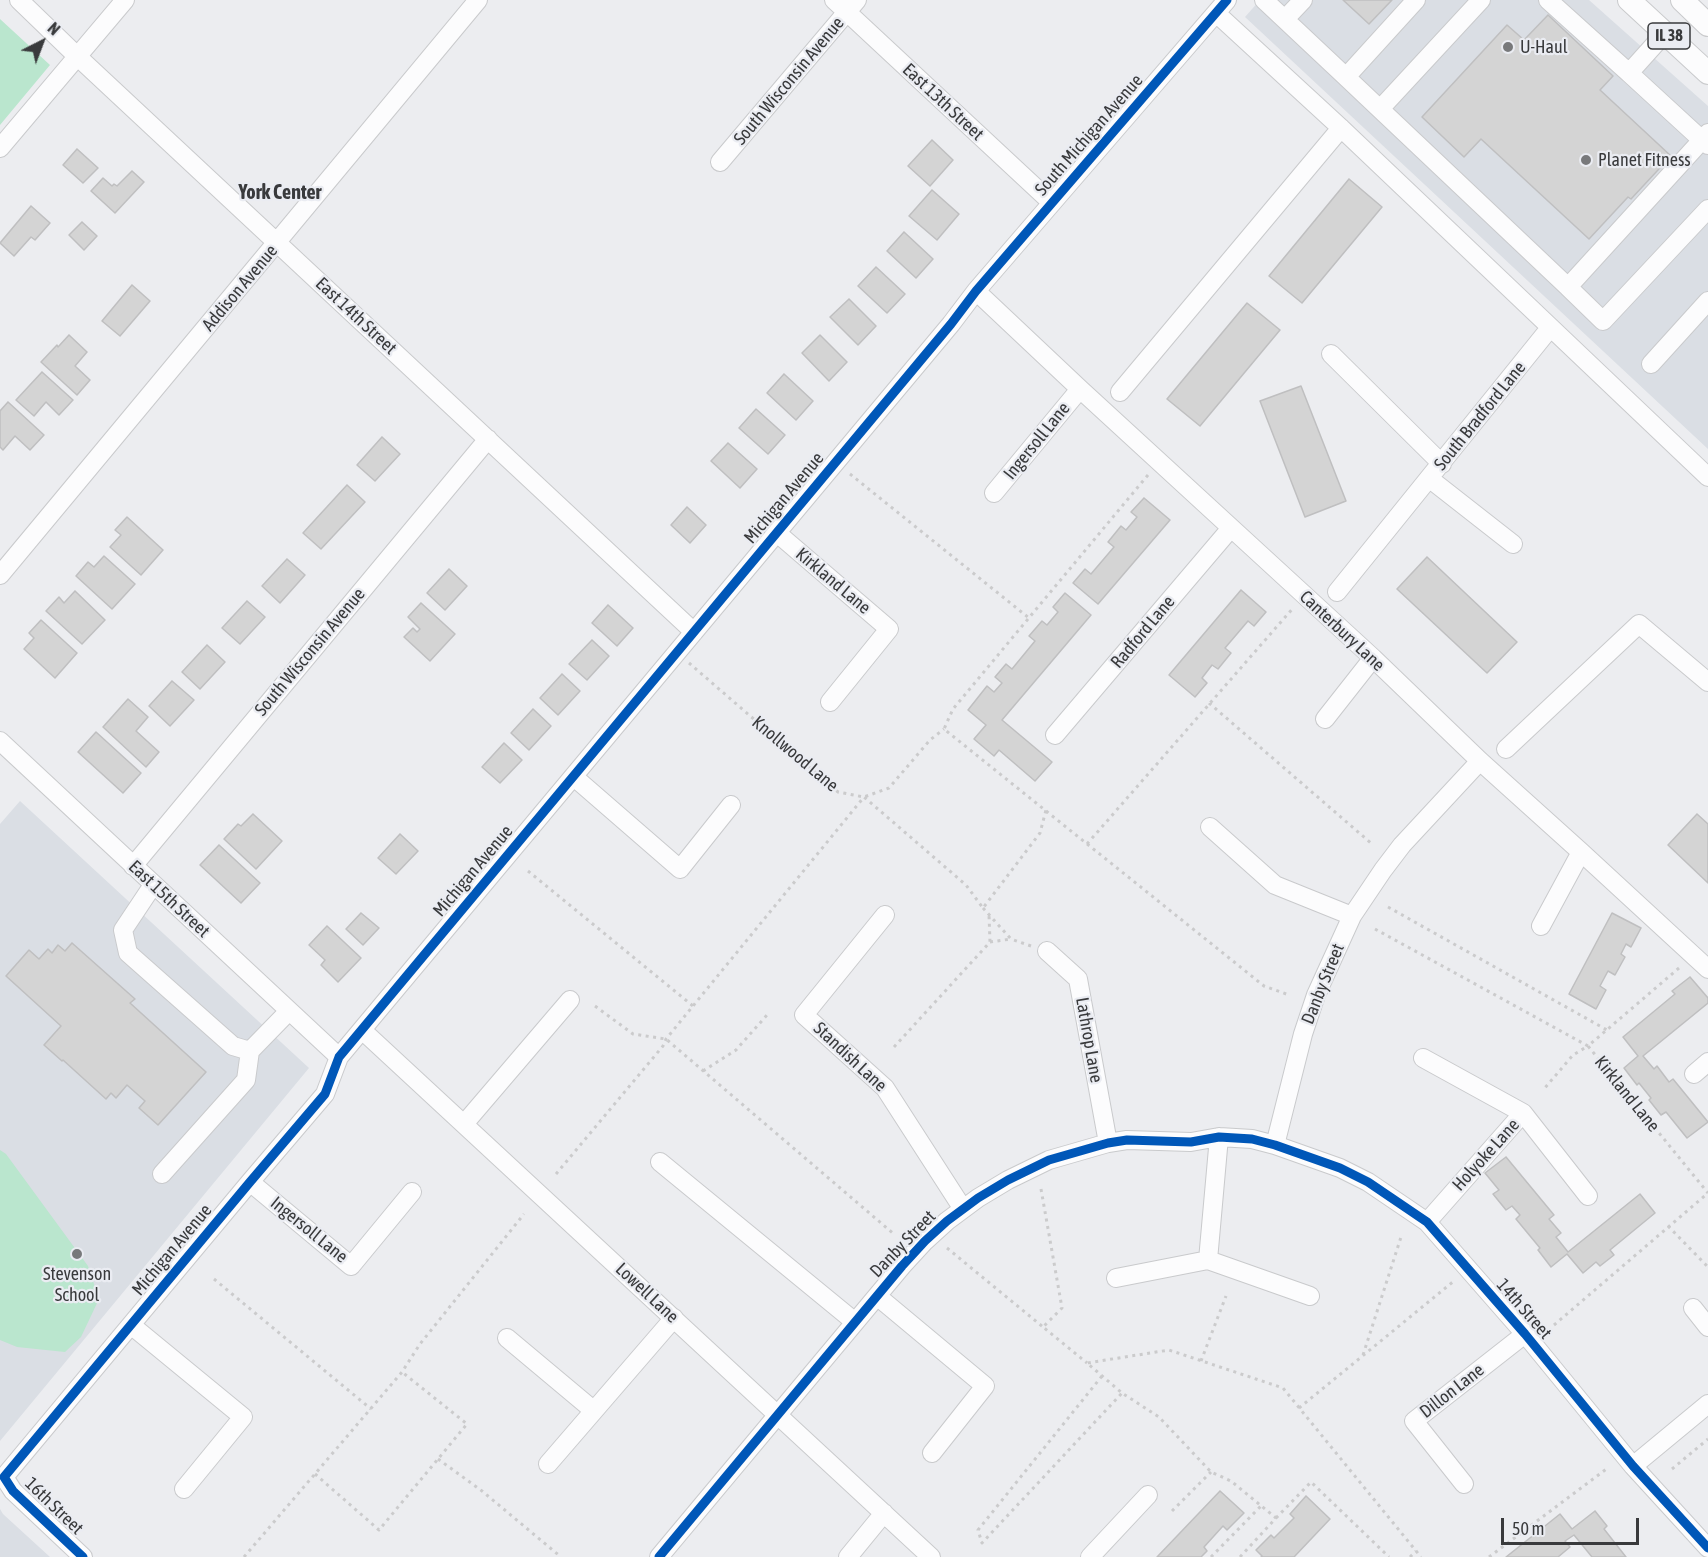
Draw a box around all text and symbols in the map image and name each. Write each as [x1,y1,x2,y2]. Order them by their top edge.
north arrow [12,12,72,72]
street label: South Wisconsin Avenue [729,13,849,149]
text: N [45,19,64,38]
road number: IL 38 [1648,23,1690,49]
place label: U-Haul [1520,36,1567,58]
marker: U-Haul [1501,40,1515,54]
street label: East 13th Street [898,59,988,145]
street label: South Michigan Avenue [1030,70,1148,200]
place label: Planet Fitness [1598,149,1691,171]
marker: Planet Fitness [1579,153,1593,167]
district label: York Center [239,181,321,205]
street label: Addison Avenue [198,241,282,335]
street label: East 14th Street [311,273,401,359]
street label: South Bradford Lane [1430,357,1530,475]
street label: Ingersoll Lane [999,398,1075,484]
street label: Michigan Avenue [740,448,828,548]
street label: Kirkland Lane [791,543,875,619]
street label: South Wisconsin Avenue [250,584,370,720]
street label: Canterbury Lane [1295,586,1389,676]
street label: Radford Lane [1106,591,1180,673]
street label: Knollwood Lane [747,712,843,796]
street label: Michigan Avenue [429,821,517,921]
street label: East 15th Street [124,856,214,942]
street label: Danby Street [1297,941,1349,1027]
street label: Lathrop Lane [1071,996,1107,1084]
street label: Standish Lane [809,1018,891,1096]
street label: Kirkland Lane [1590,1052,1664,1136]
street label: Holyoke Lane [1448,1114,1524,1196]
street label: Ingersoll Lane [266,1192,352,1268]
street label: Michigan Avenue [128,1200,216,1300]
street label: Danby Street [866,1206,940,1282]
marker: Stevenson School [70,1247,84,1261]
street label: Lowell Lane [611,1258,683,1328]
place label: Stevenson School [43,1263,111,1306]
street label: 14th Street [1492,1274,1556,1344]
street label: Dillon Lane [1416,1359,1488,1423]
street label: 16th Street [20,1473,88,1539]
scale bar [1504,1506,1642,1544]
text: 50 m [1512,1518,1544,1539]

